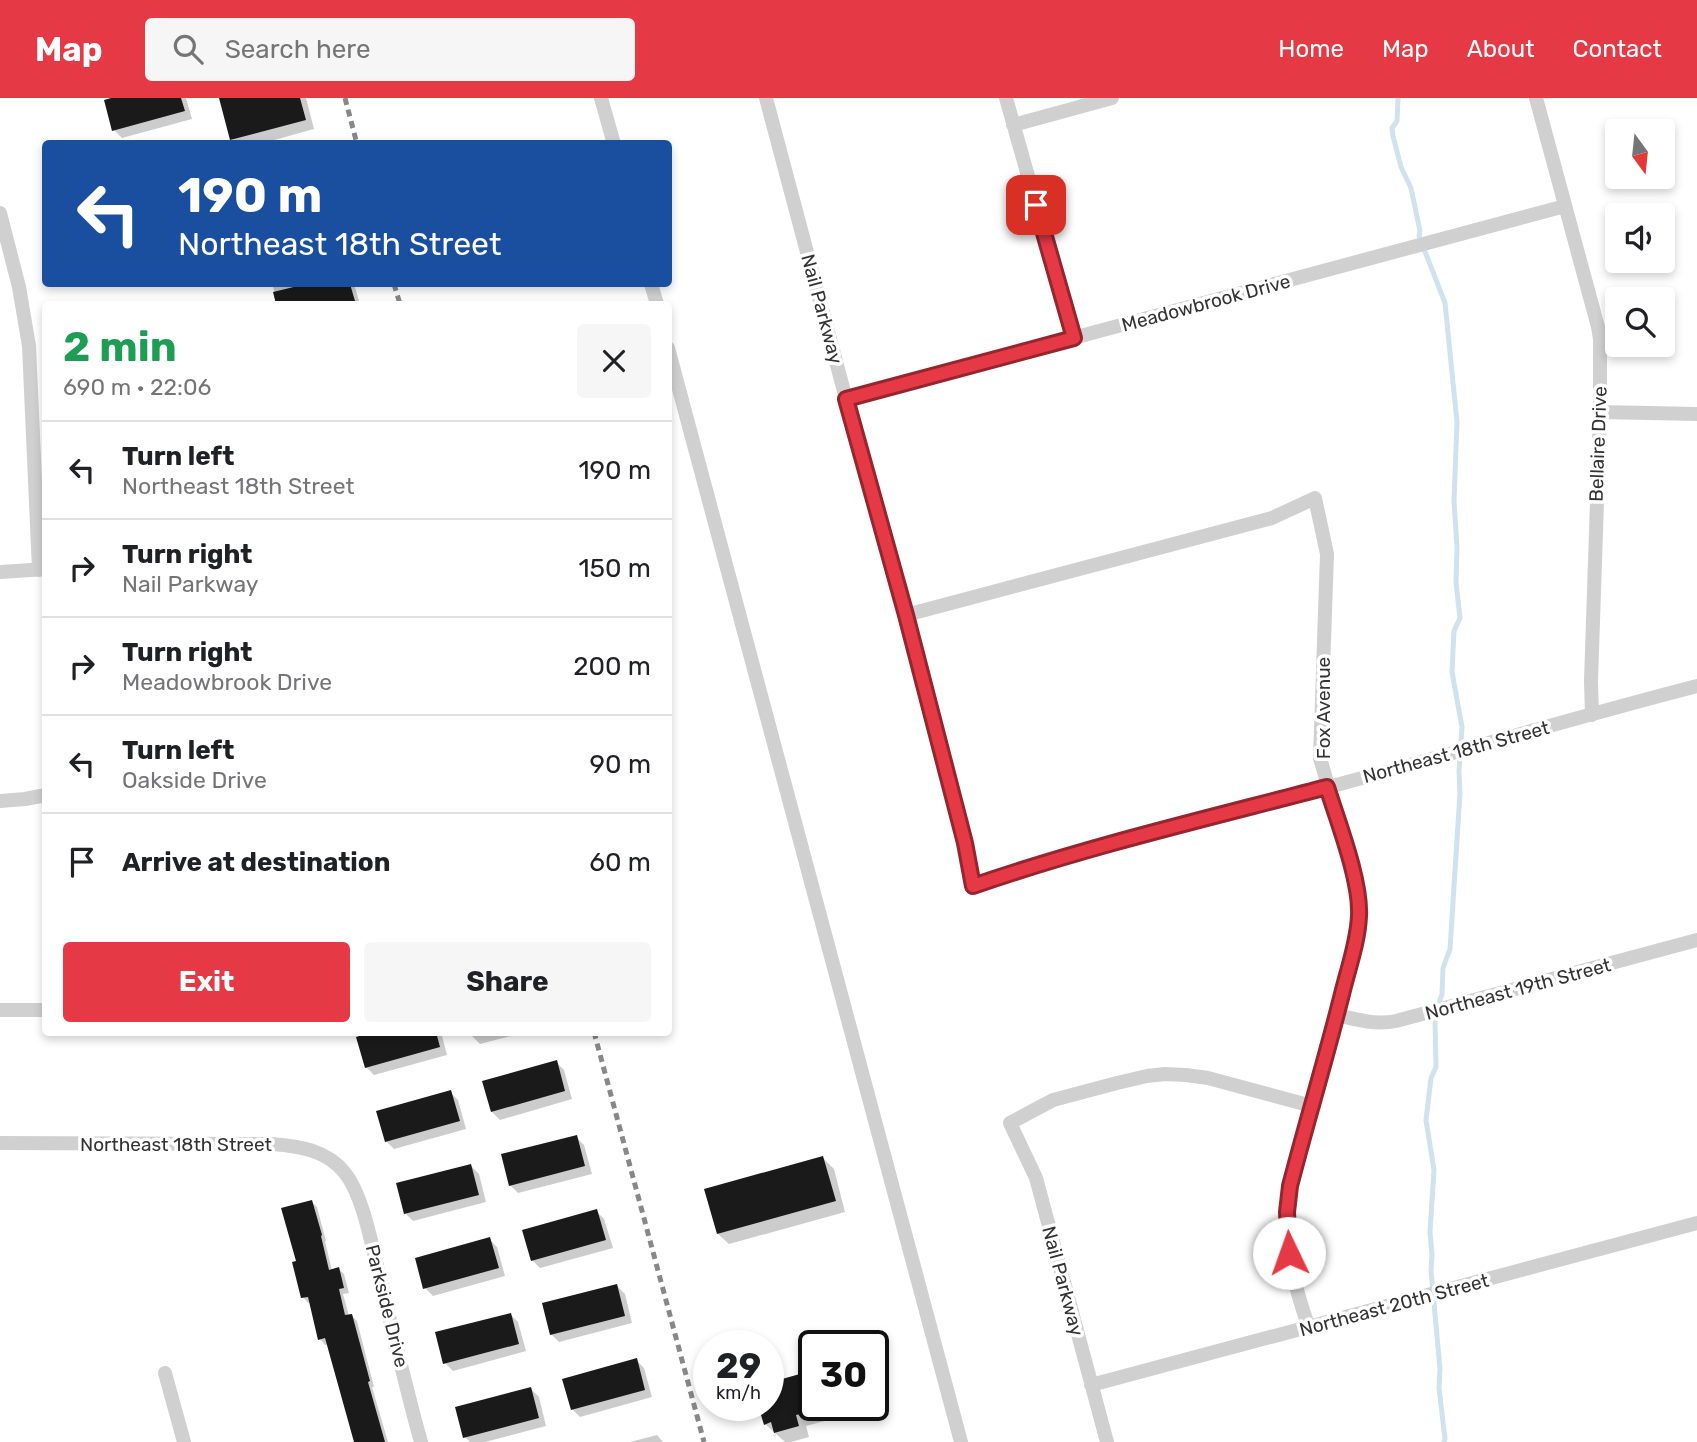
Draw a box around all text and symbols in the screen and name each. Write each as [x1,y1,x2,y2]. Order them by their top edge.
search box [145,18,635,81]
text: Map [35,30,103,69]
icon: search [169,30,207,68]
text: Search here [225,34,370,65]
text: Home [1278,35,1344,63]
text: Map [1382,35,1429,63]
text: About [1467,35,1535,63]
text: Contact [1573,35,1662,63]
north arrow [1605,119,1675,189]
map controls [1605,119,1675,357]
text: 190 m [178,166,322,224]
icon: left [63,168,154,259]
pin [1006,175,1066,235]
icon: arrive [1017,186,1055,224]
button: sound [1605,203,1675,273]
text: Northeast 18th Street [178,225,501,263]
street label: Nail Parkway [796,252,848,366]
street label: Meadowbrook Drive [1119,269,1293,337]
button: search [1605,287,1675,357]
text: 2 min [63,322,177,372]
button: close [577,324,651,398]
text: 690 m · 22:06 [63,373,211,401]
street label: Bellaire Drive [1584,386,1612,502]
text: Turn left [122,441,234,472]
icon: left [63,451,101,489]
text: 190 m [578,455,651,486]
text: Northeast 18th Street [122,472,354,500]
text: Turn right [122,539,252,570]
icon: right [63,549,101,587]
text: 150 m [578,553,651,584]
text: Nail Parkway [122,570,259,598]
text: Turn right [122,637,252,668]
icon: right [63,647,101,685]
text: 200 m [573,651,651,682]
street label: Fox Avenue [1312,657,1335,759]
text: Meadowbrook Drive [122,668,332,696]
street label: Northeast 18th Street [1360,716,1552,788]
text: Turn left [122,735,234,766]
icon: left [63,745,101,783]
text: 90 m [590,749,651,780]
text: Oakside Drive [122,766,267,794]
icon: arrive [63,843,101,881]
text: Arrive at destination [122,847,390,878]
text: 60 m [589,847,651,878]
button: Exit [63,942,350,1022]
button: Share [364,942,651,1022]
street label: Northeast 19th Street [1423,953,1614,1025]
street label: Northeast 18th Street [80,1133,273,1156]
position arrow [1252,1216,1326,1290]
street label: Nail Parkway [1037,1224,1089,1338]
street label: Parkside Drive [361,1242,413,1370]
street label: Northeast 20th Street [1297,1269,1492,1341]
speed limit sign: 30 [798,1330,889,1421]
text: 29 [716,1345,761,1387]
text: km/h [716,1382,761,1404]

